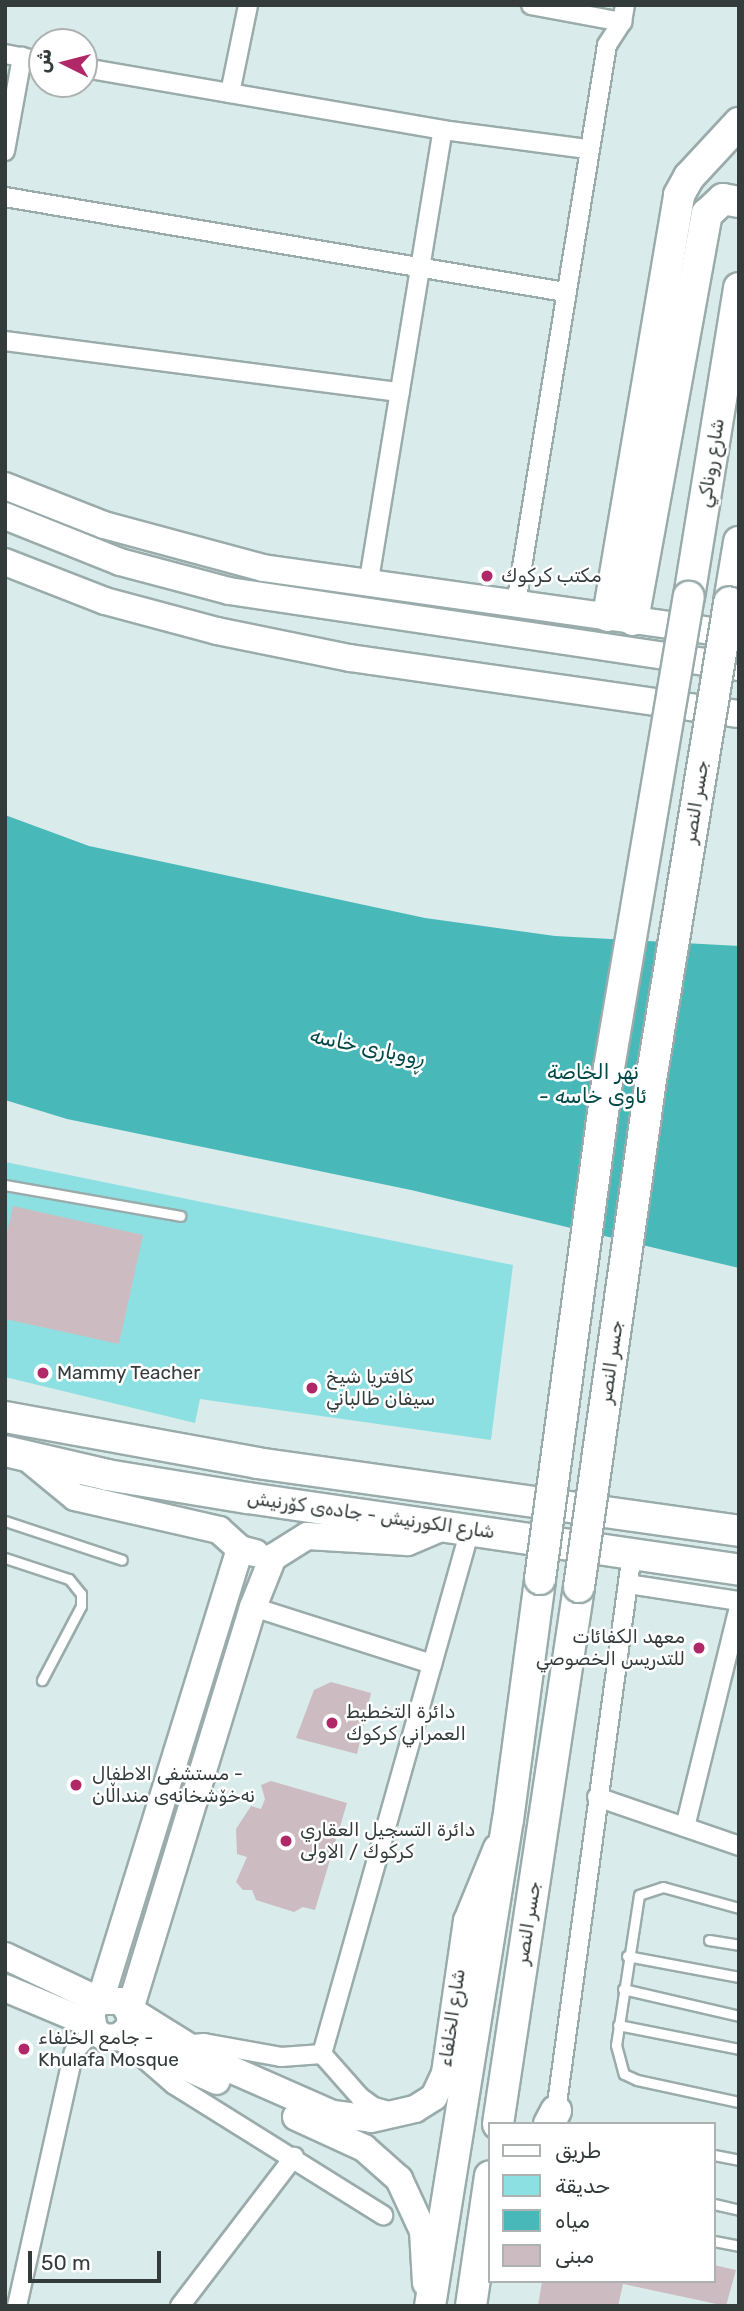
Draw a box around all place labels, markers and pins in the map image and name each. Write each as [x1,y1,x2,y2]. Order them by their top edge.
place label: مكتب كركوك [501,565,602,587]
marker: مكتب كركوك [479,568,495,584]
place label: Mammy Teacher [57,1362,201,1384]
marker: Mammy Teacher [35,1365,51,1381]
place label: كافتريا شيخ سيفان طالباني [326,1366,435,1410]
marker: كافتريا شيخ سيفان طالباني [304,1380,320,1396]
place label: معهد الكفائات للتدريس الخصوصي [536,1626,685,1670]
marker: معهد الكفائات للتدريس الخصوصي [691,1640,707,1656]
place label: دائرة التخطيط العمراني كركوك [346,1701,466,1745]
marker: دائرة التخطيط العمراني كركوك [324,1715,340,1731]
place label: مستشفى الاطفال - نەخۆشخانەی منداڵان [92,1763,255,1807]
marker: مستشفى الاطفال - نەخۆشخانەی منداڵان [66,1775,86,1795]
place label: دائرة التسجيل العقاري كركوك / الاولى [300,1819,475,1863]
marker: دائرة التسجيل العقاري كركوك / الاولى [278,1833,294,1849]
place label: جامع الخلفاء - Khulafa Mosque [38,2027,179,2071]
marker: جامع الخلفاء - Khulafa Mosque [16,2041,32,2057]

